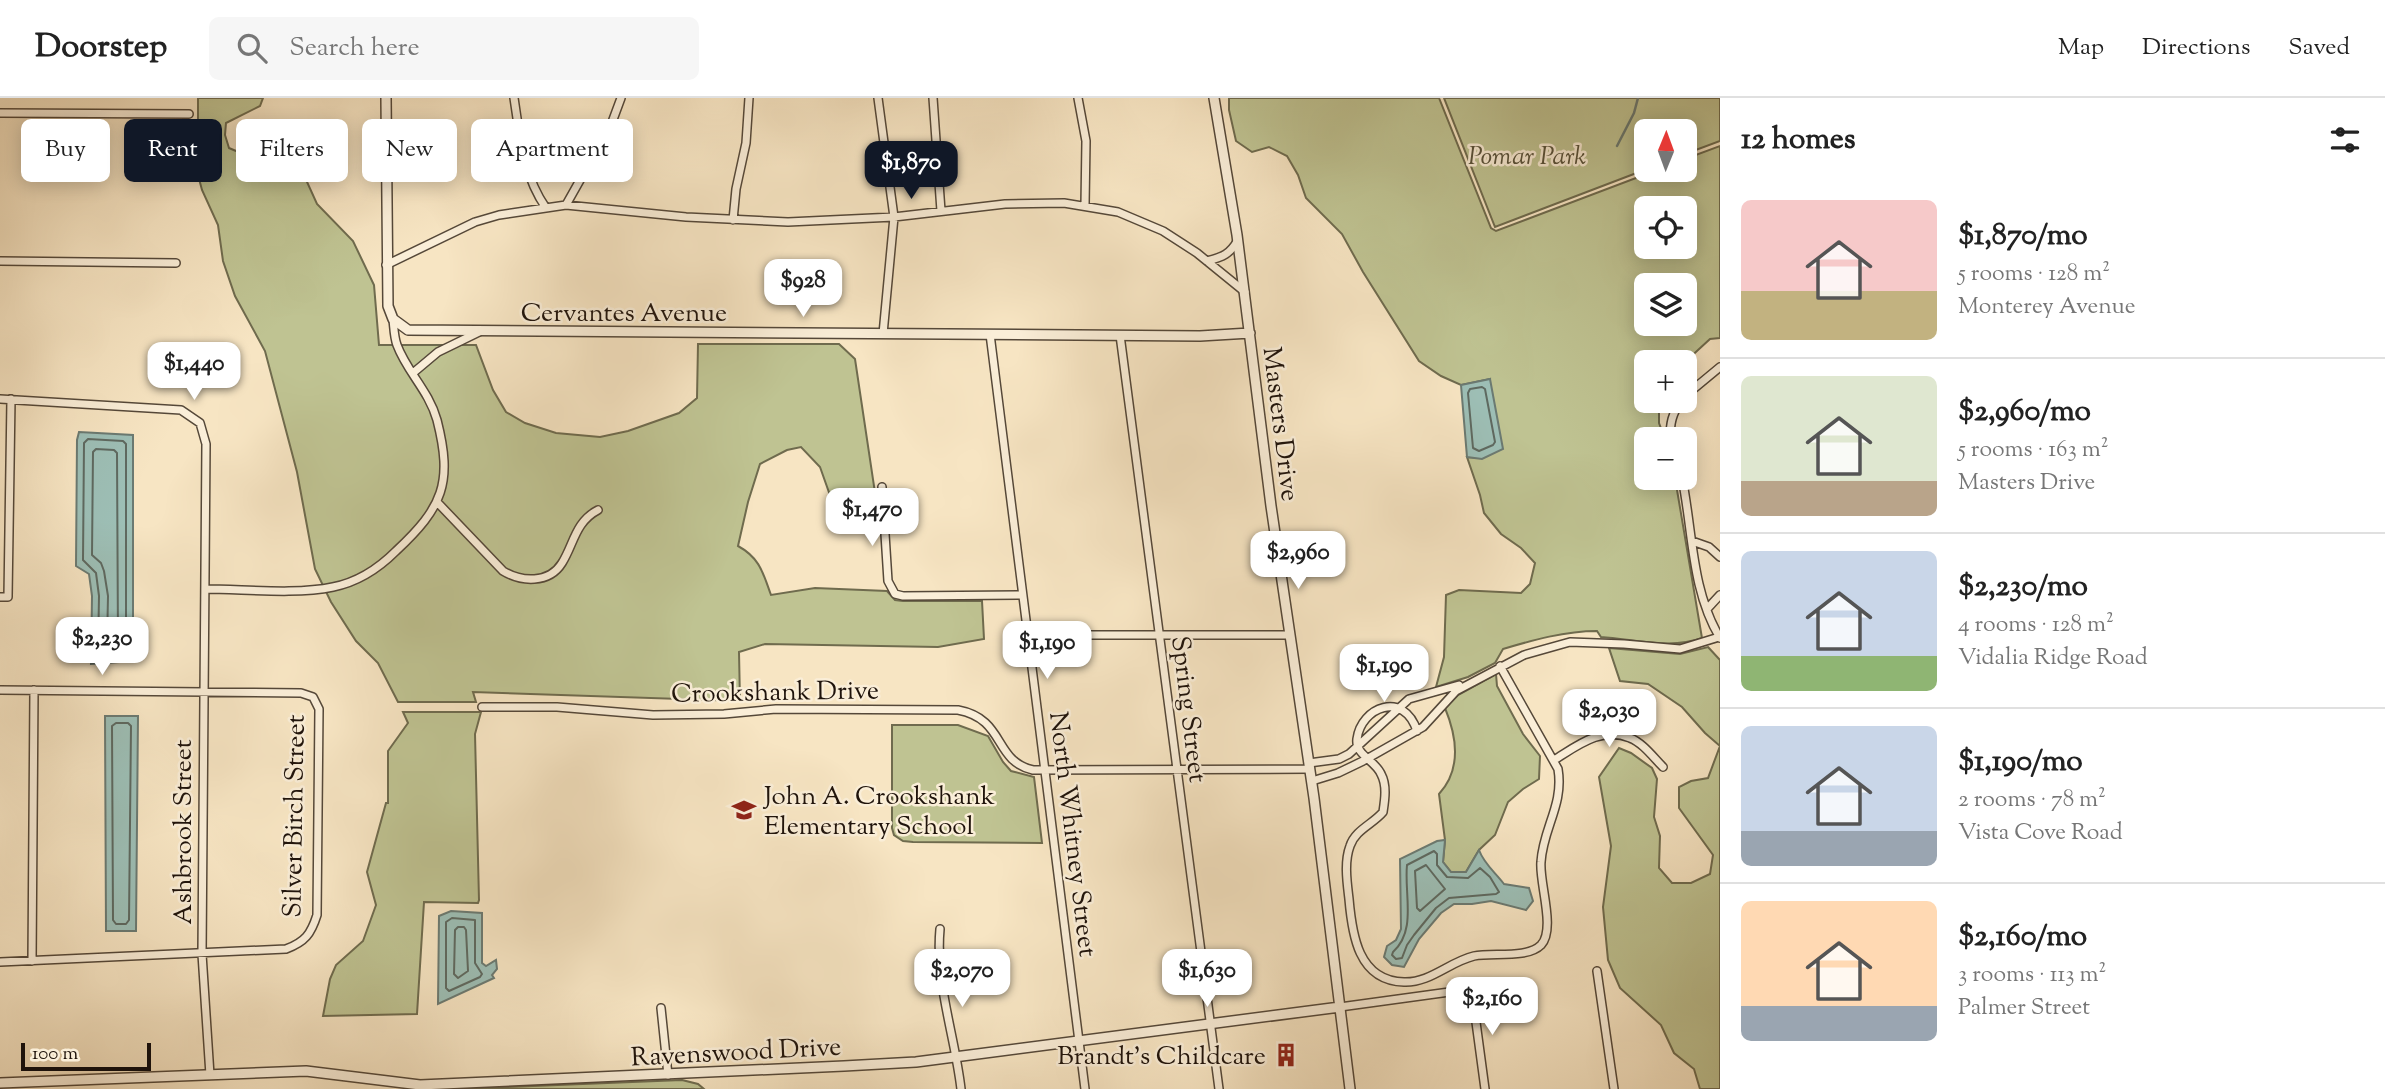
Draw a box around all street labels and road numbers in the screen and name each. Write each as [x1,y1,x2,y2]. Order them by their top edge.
street label: Cervantes Avenue [521,296,727,333]
street label: Masters Drive [1252,345,1307,504]
street label: Spring Street [1160,634,1215,785]
street label: Crookshank Drive [671,673,879,714]
street label: North Whitney Street [1038,710,1105,959]
street label: Silver Birch Street [275,714,316,918]
street label: Ashbrook Street [166,739,203,925]
street label: Ravenswood Drive [630,1030,842,1077]

